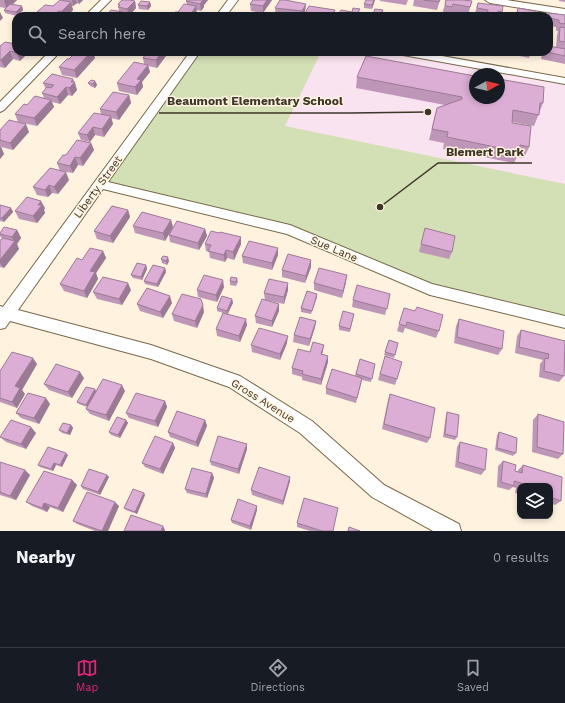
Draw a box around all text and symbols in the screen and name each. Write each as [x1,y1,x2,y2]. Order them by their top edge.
search box [12,12,553,56]
icon: search [26,23,48,45]
text: Search here [58,25,146,43]
north arrow [469,68,505,104]
callout: Beaumont Elementary School [159,89,351,113]
text: Beaumont Elementary School [167,94,343,108]
callout: Biemert Park [438,139,532,163]
text: Biemert Park [446,145,525,159]
street label: Liberty Street [71,153,125,221]
street label: Sue Lane [309,233,359,265]
street label: Gross Avenue [229,376,297,426]
map controls [517,483,553,519]
button: layers [517,483,553,519]
text: Nearby [16,547,75,567]
text: 0 results [493,550,549,565]
tab: Map [76,657,98,694]
tab: Directions [251,657,305,694]
tab: Saved [457,657,489,694]

